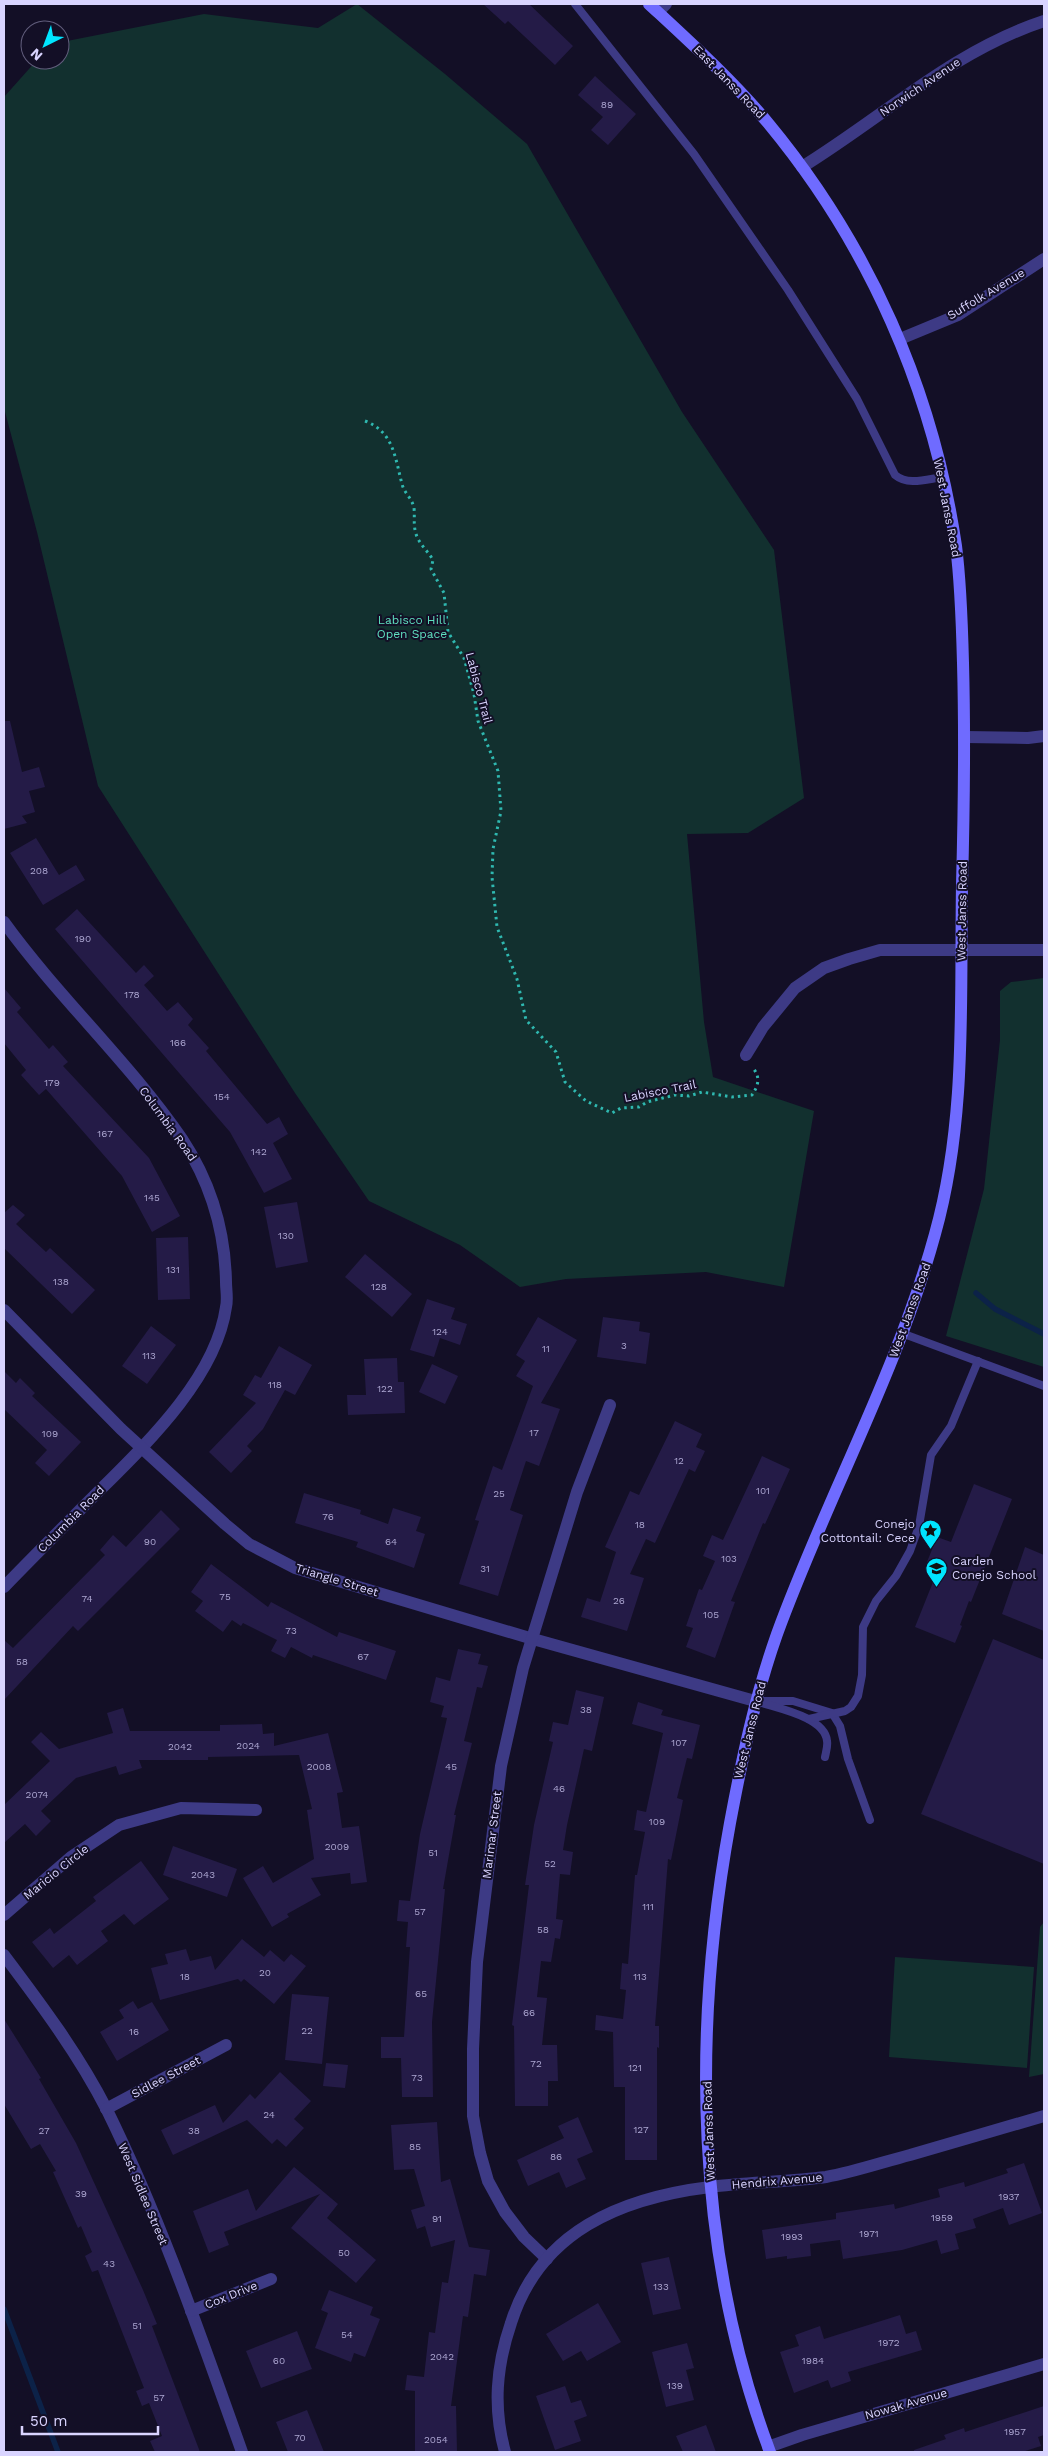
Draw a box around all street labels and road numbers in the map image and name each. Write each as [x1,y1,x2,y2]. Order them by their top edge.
street label: East Janss Road [690,42,768,122]
street label: Norwich Avenue [877,55,963,119]
street label: Suffolk Avenue [945,265,1027,323]
street label: West Janss Road [931,458,963,558]
street label: Labisco Trail [463,651,495,726]
street label: West Janss Road [954,861,970,961]
street label: Labisco Trail [623,1077,698,1105]
street label: Columbia Road [136,1084,200,1164]
street label: West Janss Road [886,1261,934,1359]
street label: Columbia Road [35,1483,107,1555]
street label: Triangle Street [294,1561,380,1599]
street label: West Janss Road [731,1680,769,1780]
street label: Marimar Street [480,1790,504,1880]
street label: Maricio Circle [21,1841,91,1903]
street label: Sidlee Street [129,2053,203,2101]
street label: West Janss Road [700,2081,718,2181]
street label: West Sidlee Street [115,2141,171,2247]
street label: Hendrix Avenue [731,2170,823,2192]
street label: Cox Drive [203,2278,259,2312]
street label: Nowak Avenue [863,2386,949,2422]

